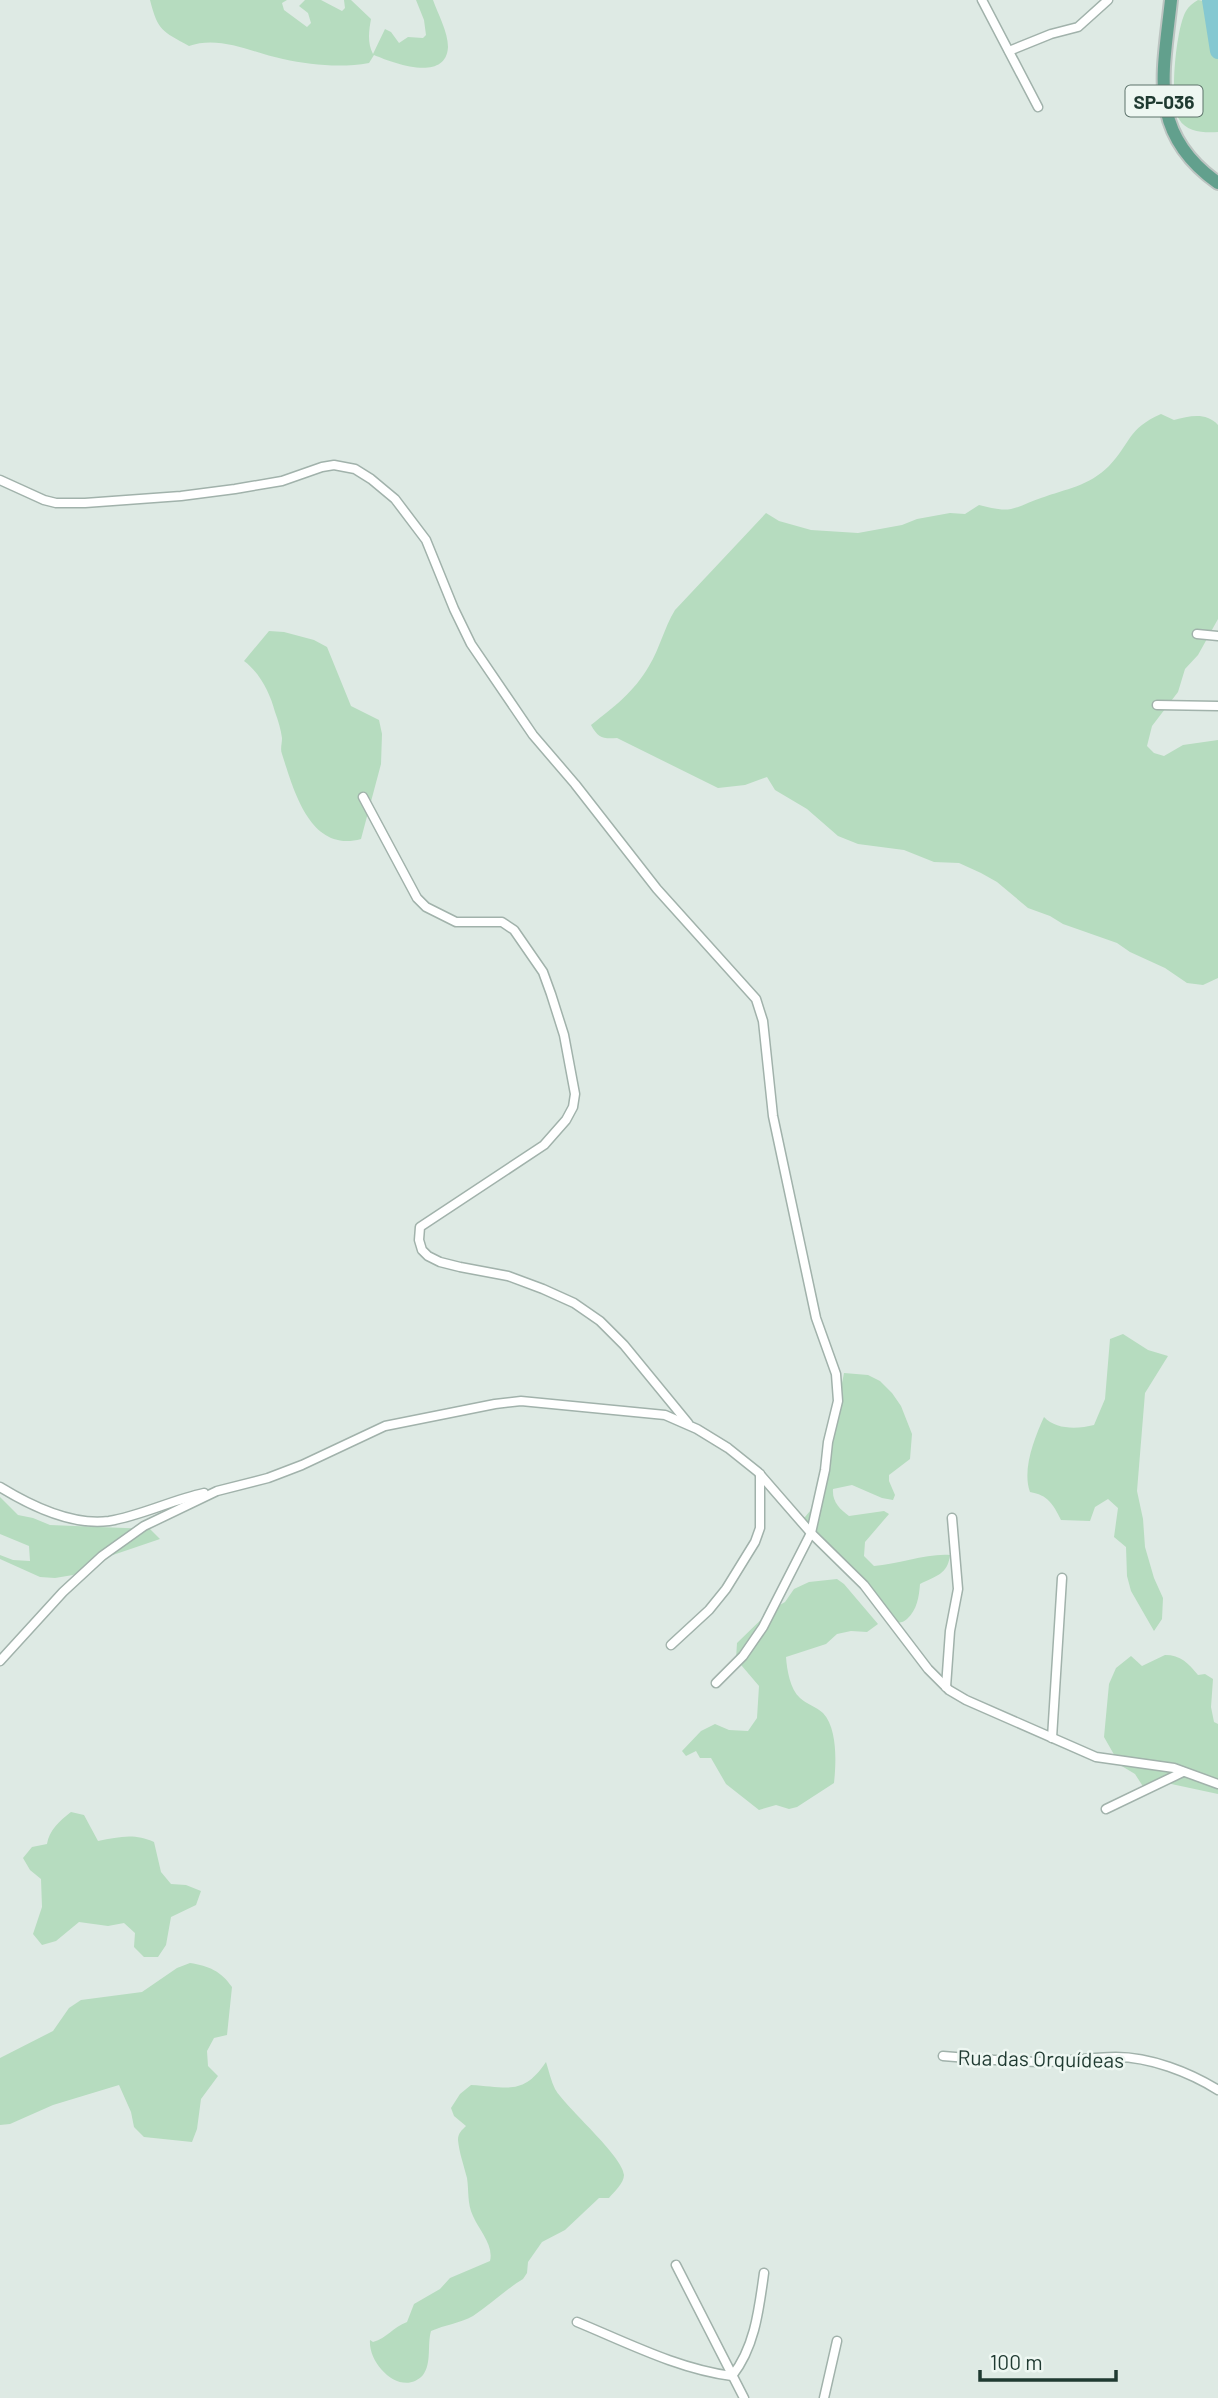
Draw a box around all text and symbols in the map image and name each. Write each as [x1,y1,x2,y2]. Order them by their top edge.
road number: SP-036 [1126,86,1202,116]
street label: Rua das Orquídeas [957,2044,1125,2072]
scale bar [980,2338,1116,2382]
text: 100 m [990,2349,1043,2374]

